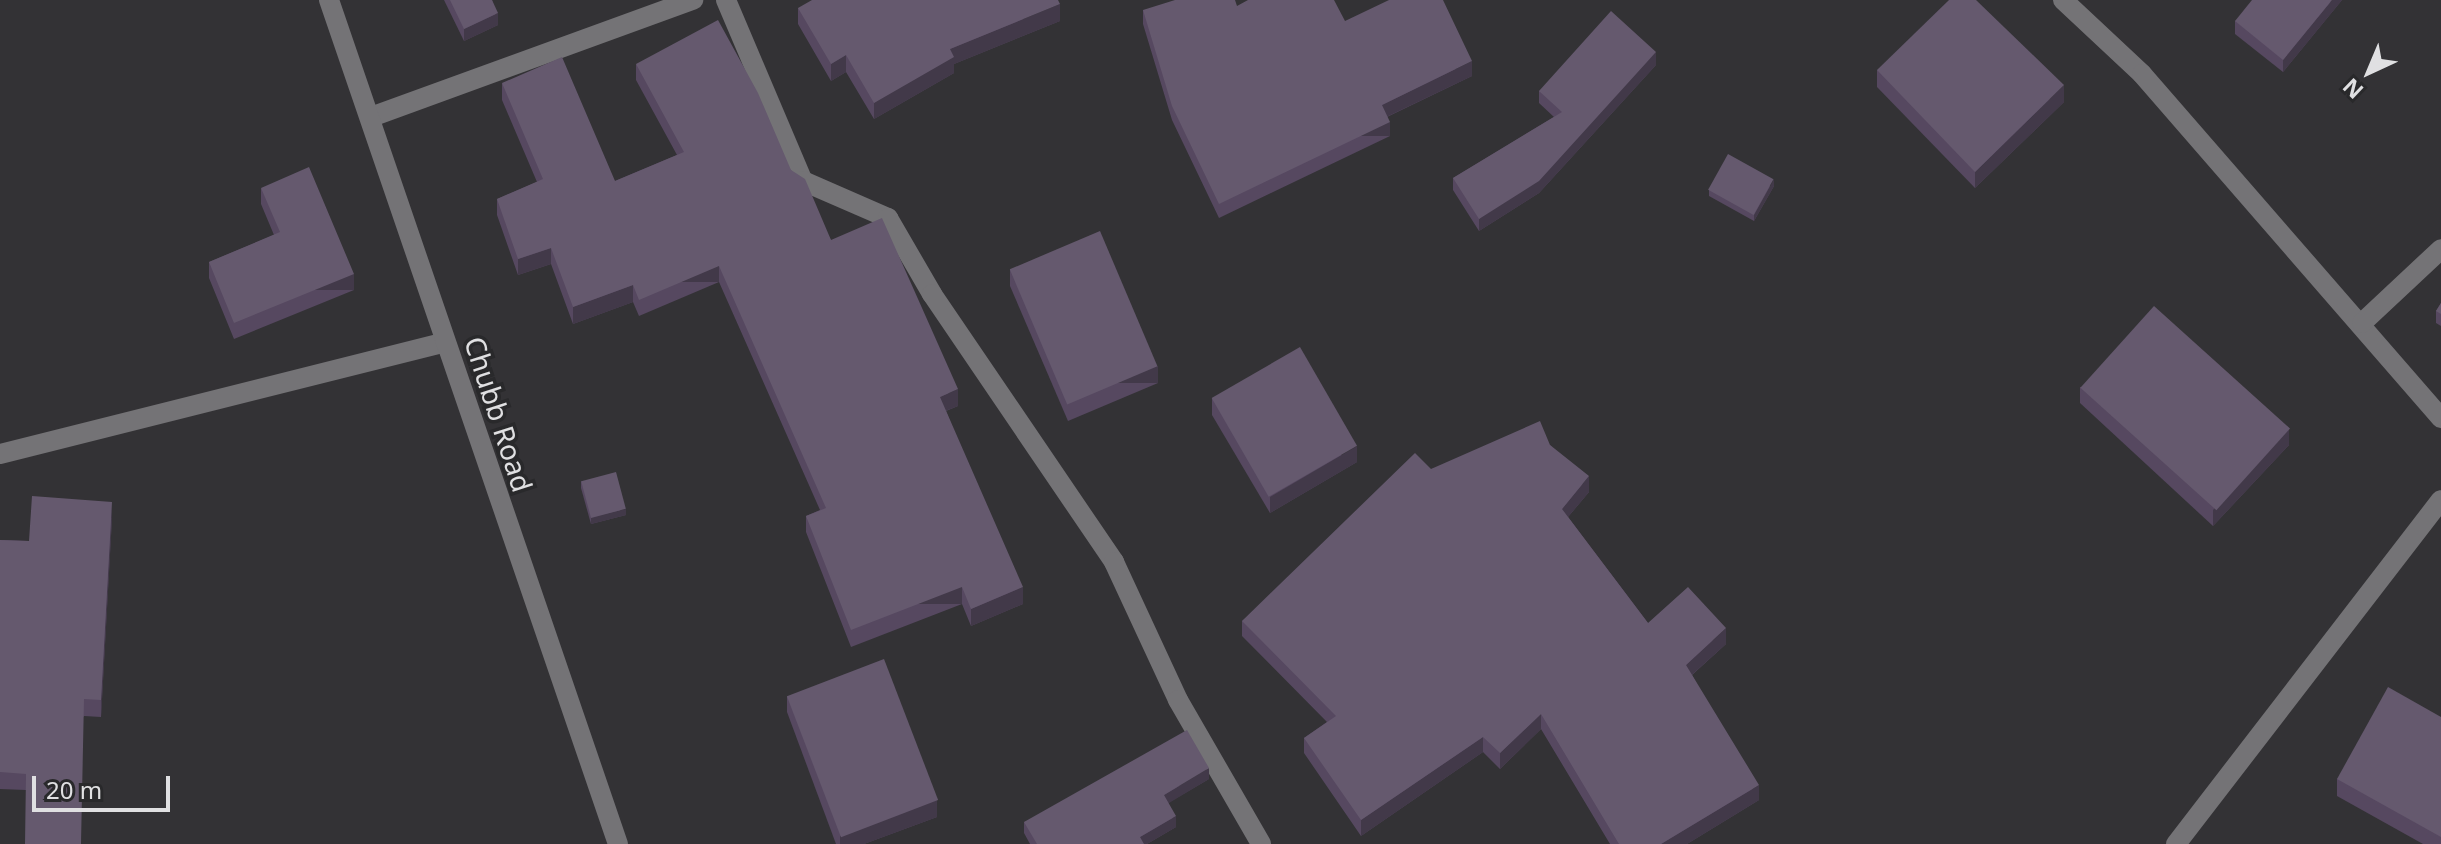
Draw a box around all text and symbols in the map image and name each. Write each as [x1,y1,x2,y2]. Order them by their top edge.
north arrow [2329,32,2409,112]
text: N [2335,72,2369,106]
street label: Chubb Road [458,332,540,496]
scale bar [36,760,174,810]
text: 20 m [46,773,102,806]

